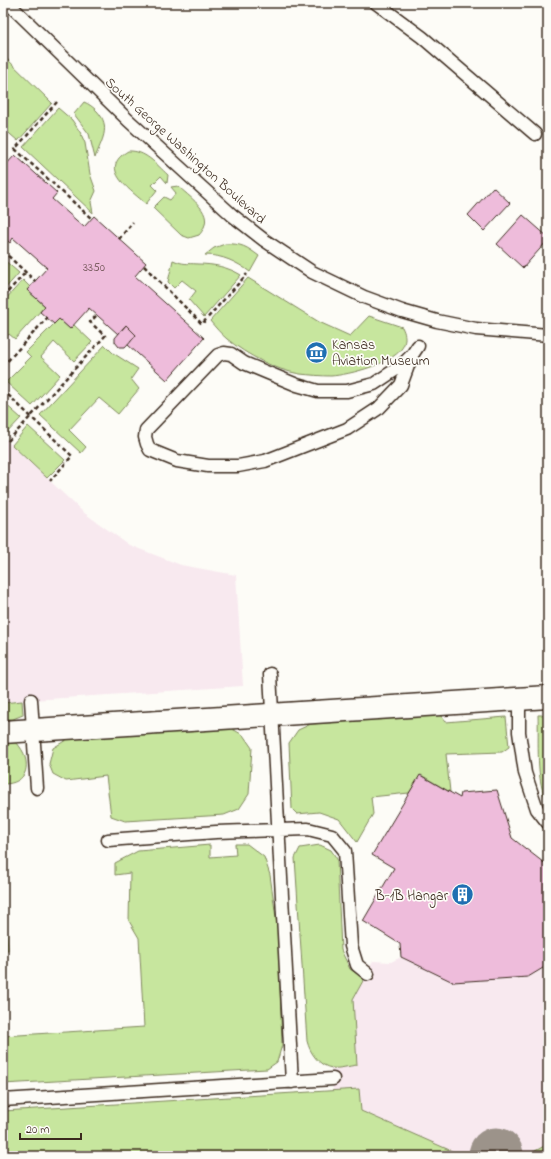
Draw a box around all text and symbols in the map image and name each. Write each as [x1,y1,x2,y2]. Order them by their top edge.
street label: South George Washington Boulevard [99,73,270,230]
house number: 3350 [83,259,105,277]
place label: Kansas Aviation Museum [332,335,430,372]
museum icon: Kansas Aviation Museum [303,339,329,365]
building icon: B-1B Hangar [450,882,476,908]
place label: B-1B Hangar [374,886,449,908]
scale bar [20,1115,81,1141]
text: 20 m [26,1121,49,1139]

